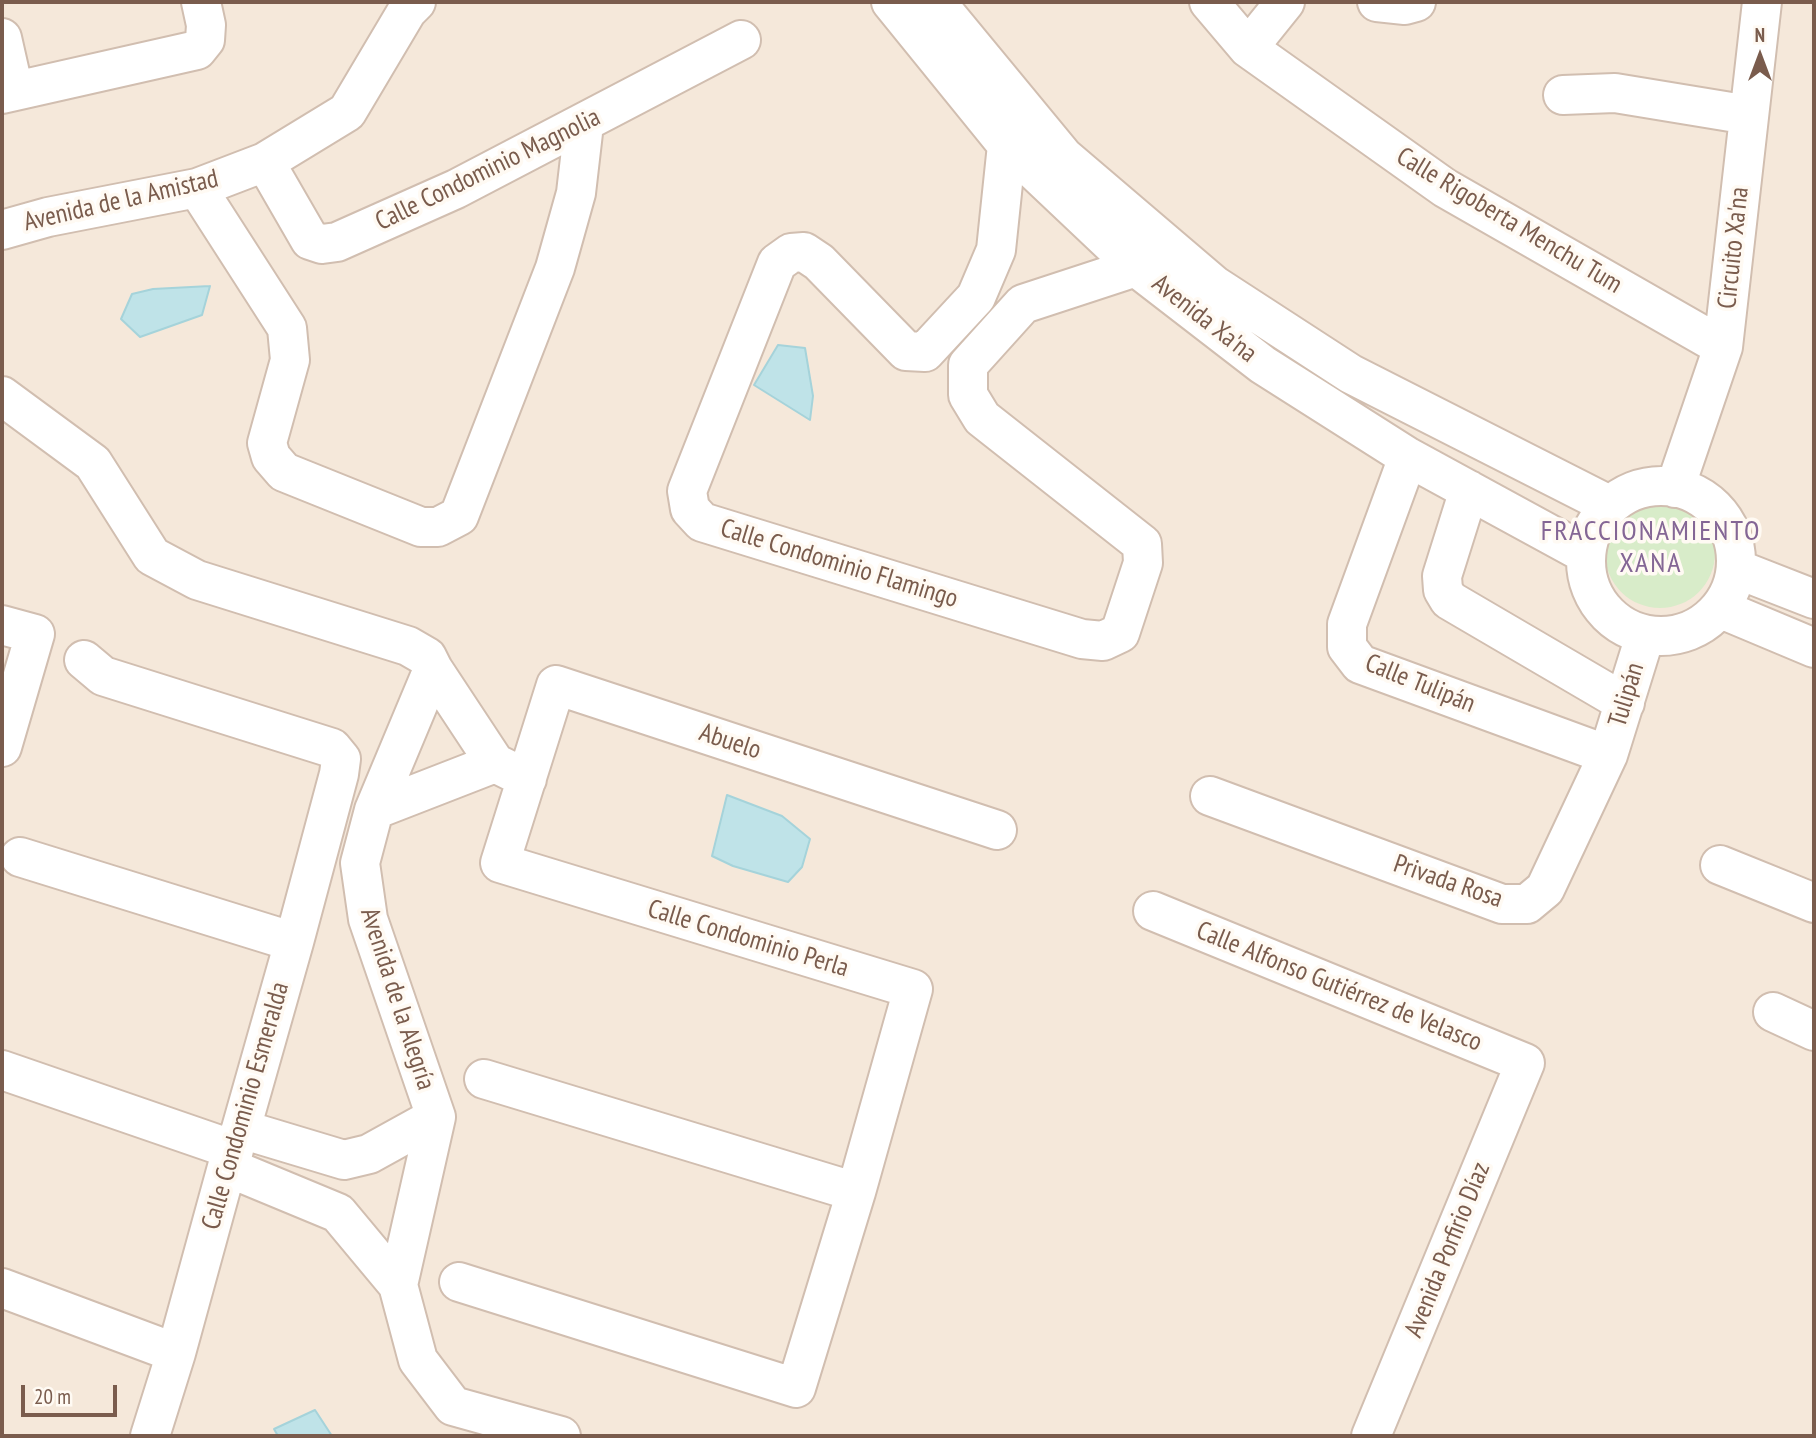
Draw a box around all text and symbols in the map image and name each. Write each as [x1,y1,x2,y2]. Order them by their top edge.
north arrow [1725,21,1795,91]
text: N [1755,23,1765,47]
street label: Calle Condominio Magnolia [371,102,605,238]
street label: Calle Rigoberta Menchu Tum [1391,141,1627,301]
street label: Avenida de la Amistad [21,163,221,239]
street label: Circuito Xa'na [1712,186,1756,310]
street label: Avenida Xa'na [1145,268,1263,370]
street label: Calle Condominio Flamingo [716,513,962,615]
district label: FRACCIONAMIENTO XANA [1543,515,1759,581]
street label: Calle Tulipán [1360,648,1480,720]
street label: Tulipán [1603,659,1651,731]
street label: Abuelo [695,717,765,767]
street label: Privada Rosa [1389,849,1507,915]
street label: Calle Condominio Perla [644,894,852,984]
street label: Avenida de la Alegría [353,904,441,1094]
street label: Calle Alfonso Gutiérrez de Velasco [1192,915,1486,1059]
street label: Calle Condominio Esmeralda [196,979,296,1233]
street label: Avenida Porfirio Díaz [1399,1158,1497,1342]
scale bar [24,1372,121,1416]
text: 20 m [34,1383,71,1410]

